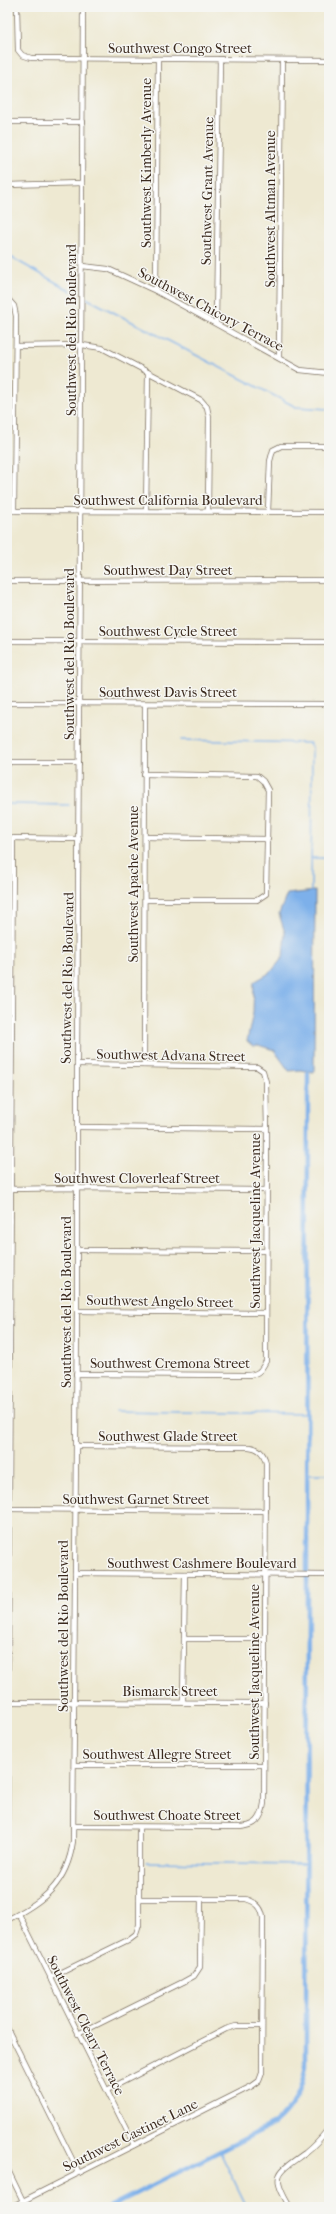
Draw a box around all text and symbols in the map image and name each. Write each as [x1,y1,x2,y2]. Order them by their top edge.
street label: Southwest Congo Street [108,40,252,57]
street label: Southwest Kimberly Avenue [138,78,155,248]
street label: Southwest Grant Avenue [198,117,217,265]
street label: Southwest Altman Avenue [262,130,279,288]
street label: Southwest del Rio Boulevard [63,244,80,416]
street label: Southwest Chicory Terrace [135,264,287,355]
street label: Southwest California Boulevard [73,492,263,509]
street label: Southwest Day Street [103,562,233,579]
street label: Southwest del Rio Boulevard [61,568,78,740]
street label: Southwest Cycle Street [99,623,237,640]
street label: Southwest Davis Street [99,684,237,701]
street label: Southwest Apache Avenue [125,805,142,963]
street label: Southwest del Rio Boulevard [58,892,78,1064]
street label: Southwest Advana Street [96,1046,246,1065]
street label: Southwest Jacqueline Avenue [247,1133,264,1309]
street label: Southwest Cloverleaf Street [54,1170,220,1187]
street label: Southwest del Rio Boulevard [58,1216,75,1388]
street label: Southwest Angelo Street [86,1292,234,1311]
street label: Southwest Cremona Street [90,1355,250,1372]
street label: Southwest Glade Street [98,1428,238,1445]
street label: Southwest Garnet Street [62,1491,210,1508]
street label: Southwest del Rio Boulevard [55,1540,72,1712]
street label: Southwest Cashmere Boulevard [107,1555,297,1572]
street label: Southwest Jacqueline Avenue [246,1584,263,1760]
street label: Bismarck Street [122,1683,218,1700]
street label: Southwest Allegre Street [83,1746,231,1763]
street label: Southwest Choate Street [93,1807,241,1824]
street label: Southwest Cleary Terrace [43,1953,128,2098]
street label: Southwest Castinet Lane [60,2095,201,2176]

